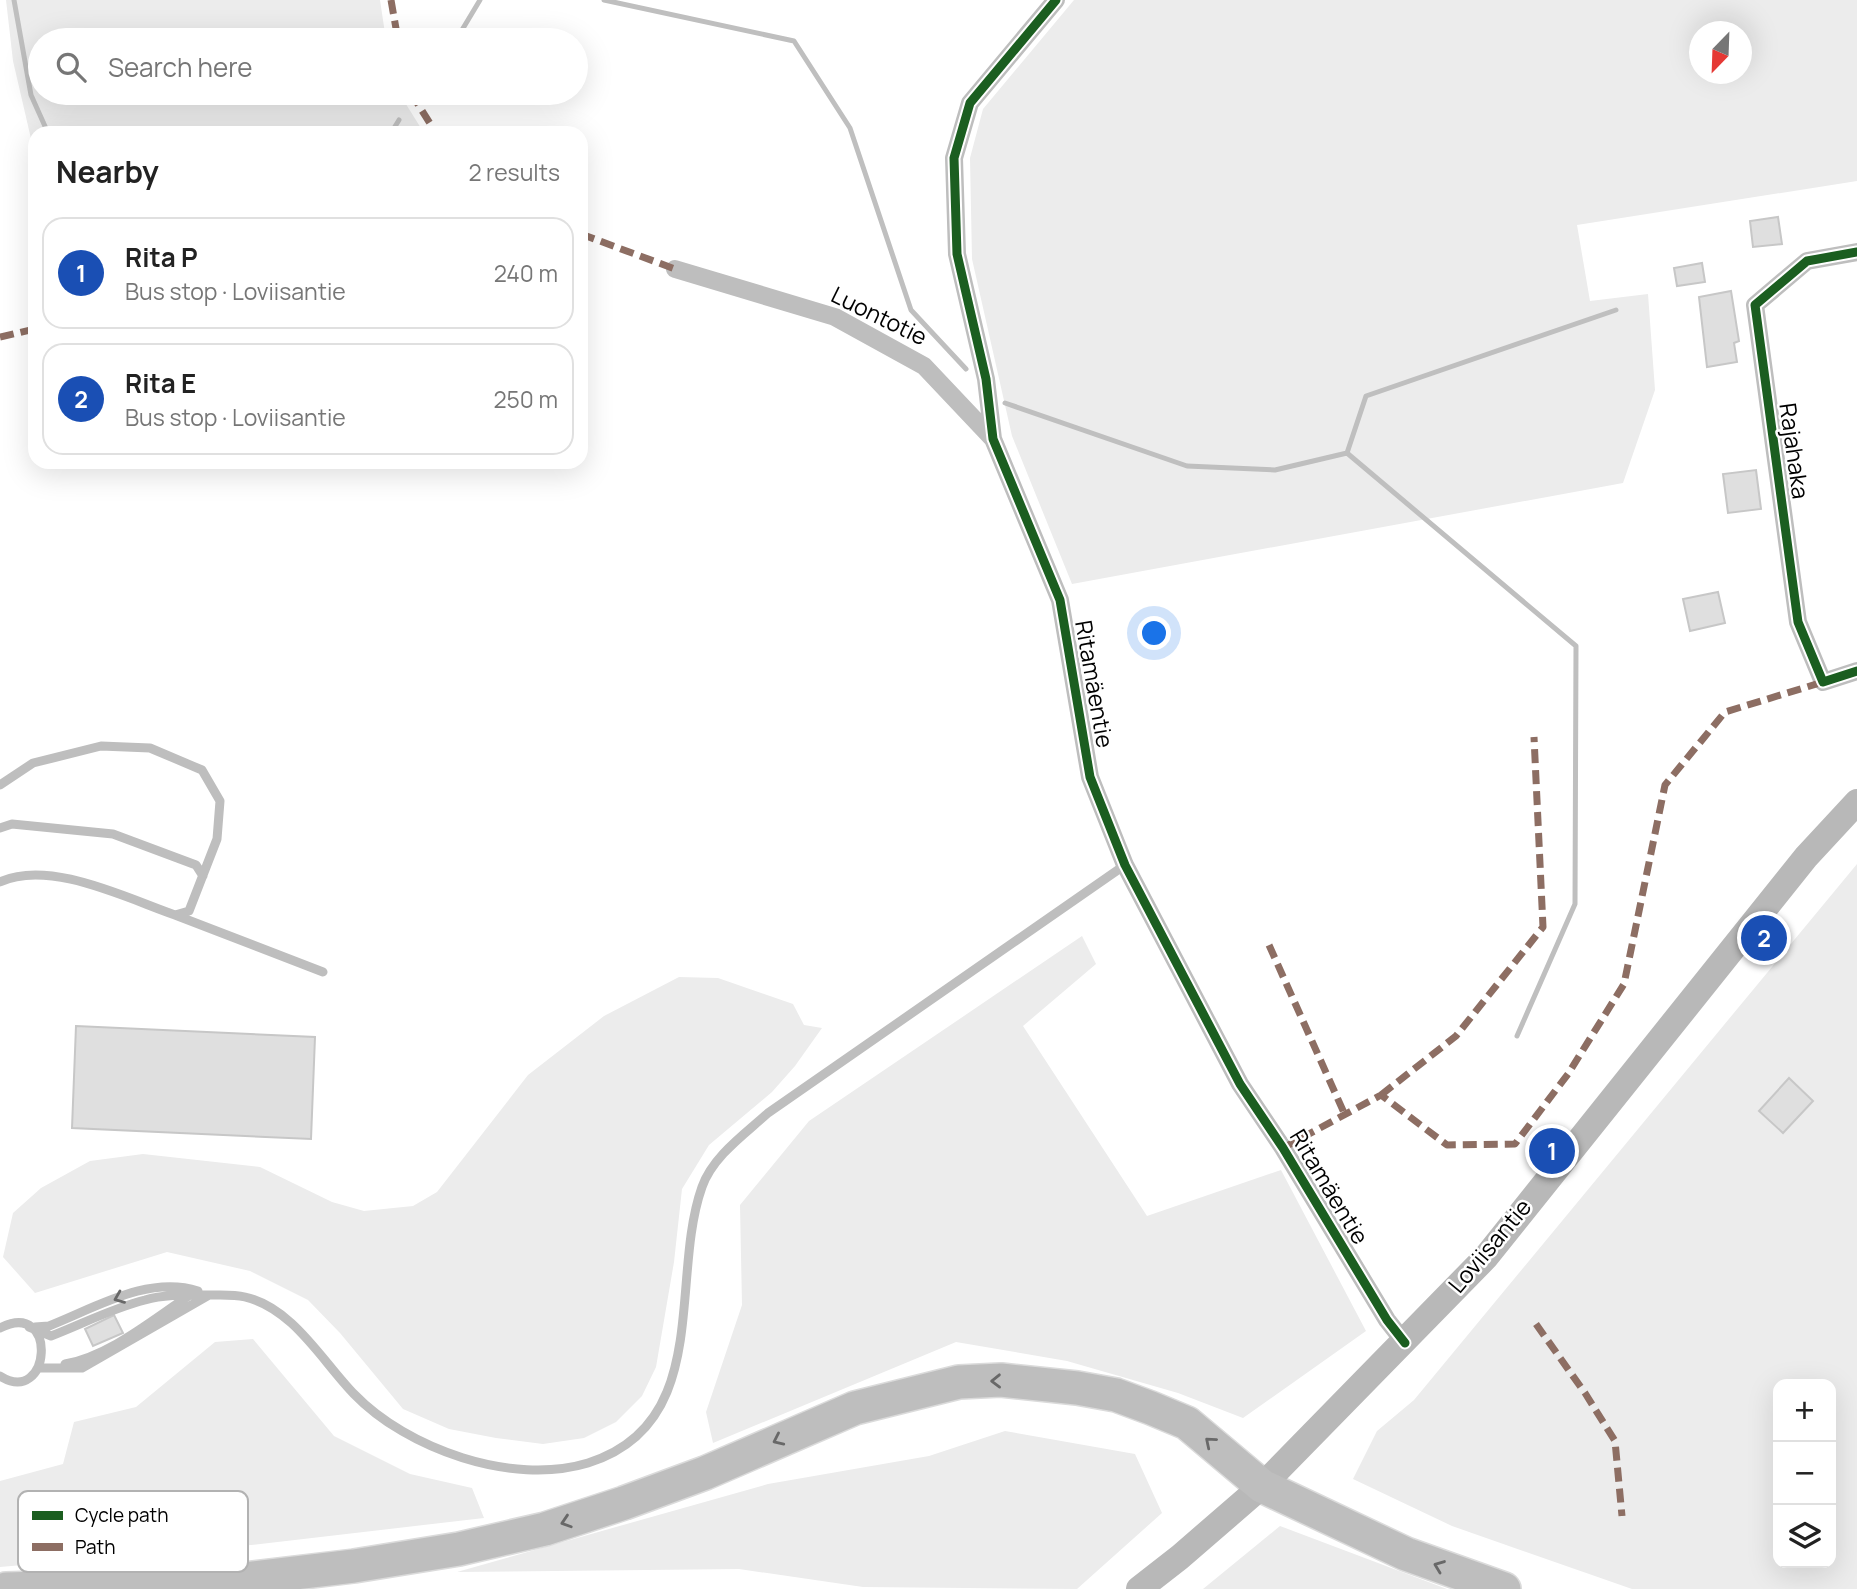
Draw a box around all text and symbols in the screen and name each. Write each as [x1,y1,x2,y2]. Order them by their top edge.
north arrow [1689,21,1752,84]
search box [28,28,588,105]
icon: search [52,48,90,86]
text: Search here [108,49,253,85]
text: Nearby [56,151,159,192]
text: 2 results [468,156,560,188]
text: Rita P [125,239,198,275]
text: 1 [76,257,86,289]
text: 240 m [494,257,558,289]
text: Bus stop · Loviisantie [125,275,346,307]
street label: Luontotie [826,278,933,352]
text: Rita E [125,365,196,401]
text: 2 [74,383,88,415]
text: 250 m [493,383,558,415]
text: Bus stop · Loviisantie [125,401,346,433]
street label: Rajahaka [1772,401,1818,501]
your location [1137,616,1171,650]
street label: Ritamäentie [1068,618,1122,750]
pin: 2 [1741,912,1787,964]
street label: Ritamäentie [1283,1123,1377,1250]
pin: 1 [1529,1125,1575,1177]
street label: Loviisantie [1440,1191,1538,1299]
one-way arrow [114,1289,126,1303]
one-way arrow [990,1373,1000,1389]
map controls [1773,1379,1836,1568]
button: + [1773,1379,1836,1442]
one-way arrow [773,1432,785,1446]
one-way arrow [1205,1438,1217,1451]
button: − [1773,1442,1836,1505]
legend [18,1491,248,1572]
text: Cycle path [75,1502,169,1528]
button: layers [1773,1505,1836,1568]
one-way arrow [560,1514,573,1528]
text: Path [75,1534,115,1560]
one-way arrow [1434,1561,1446,1575]

